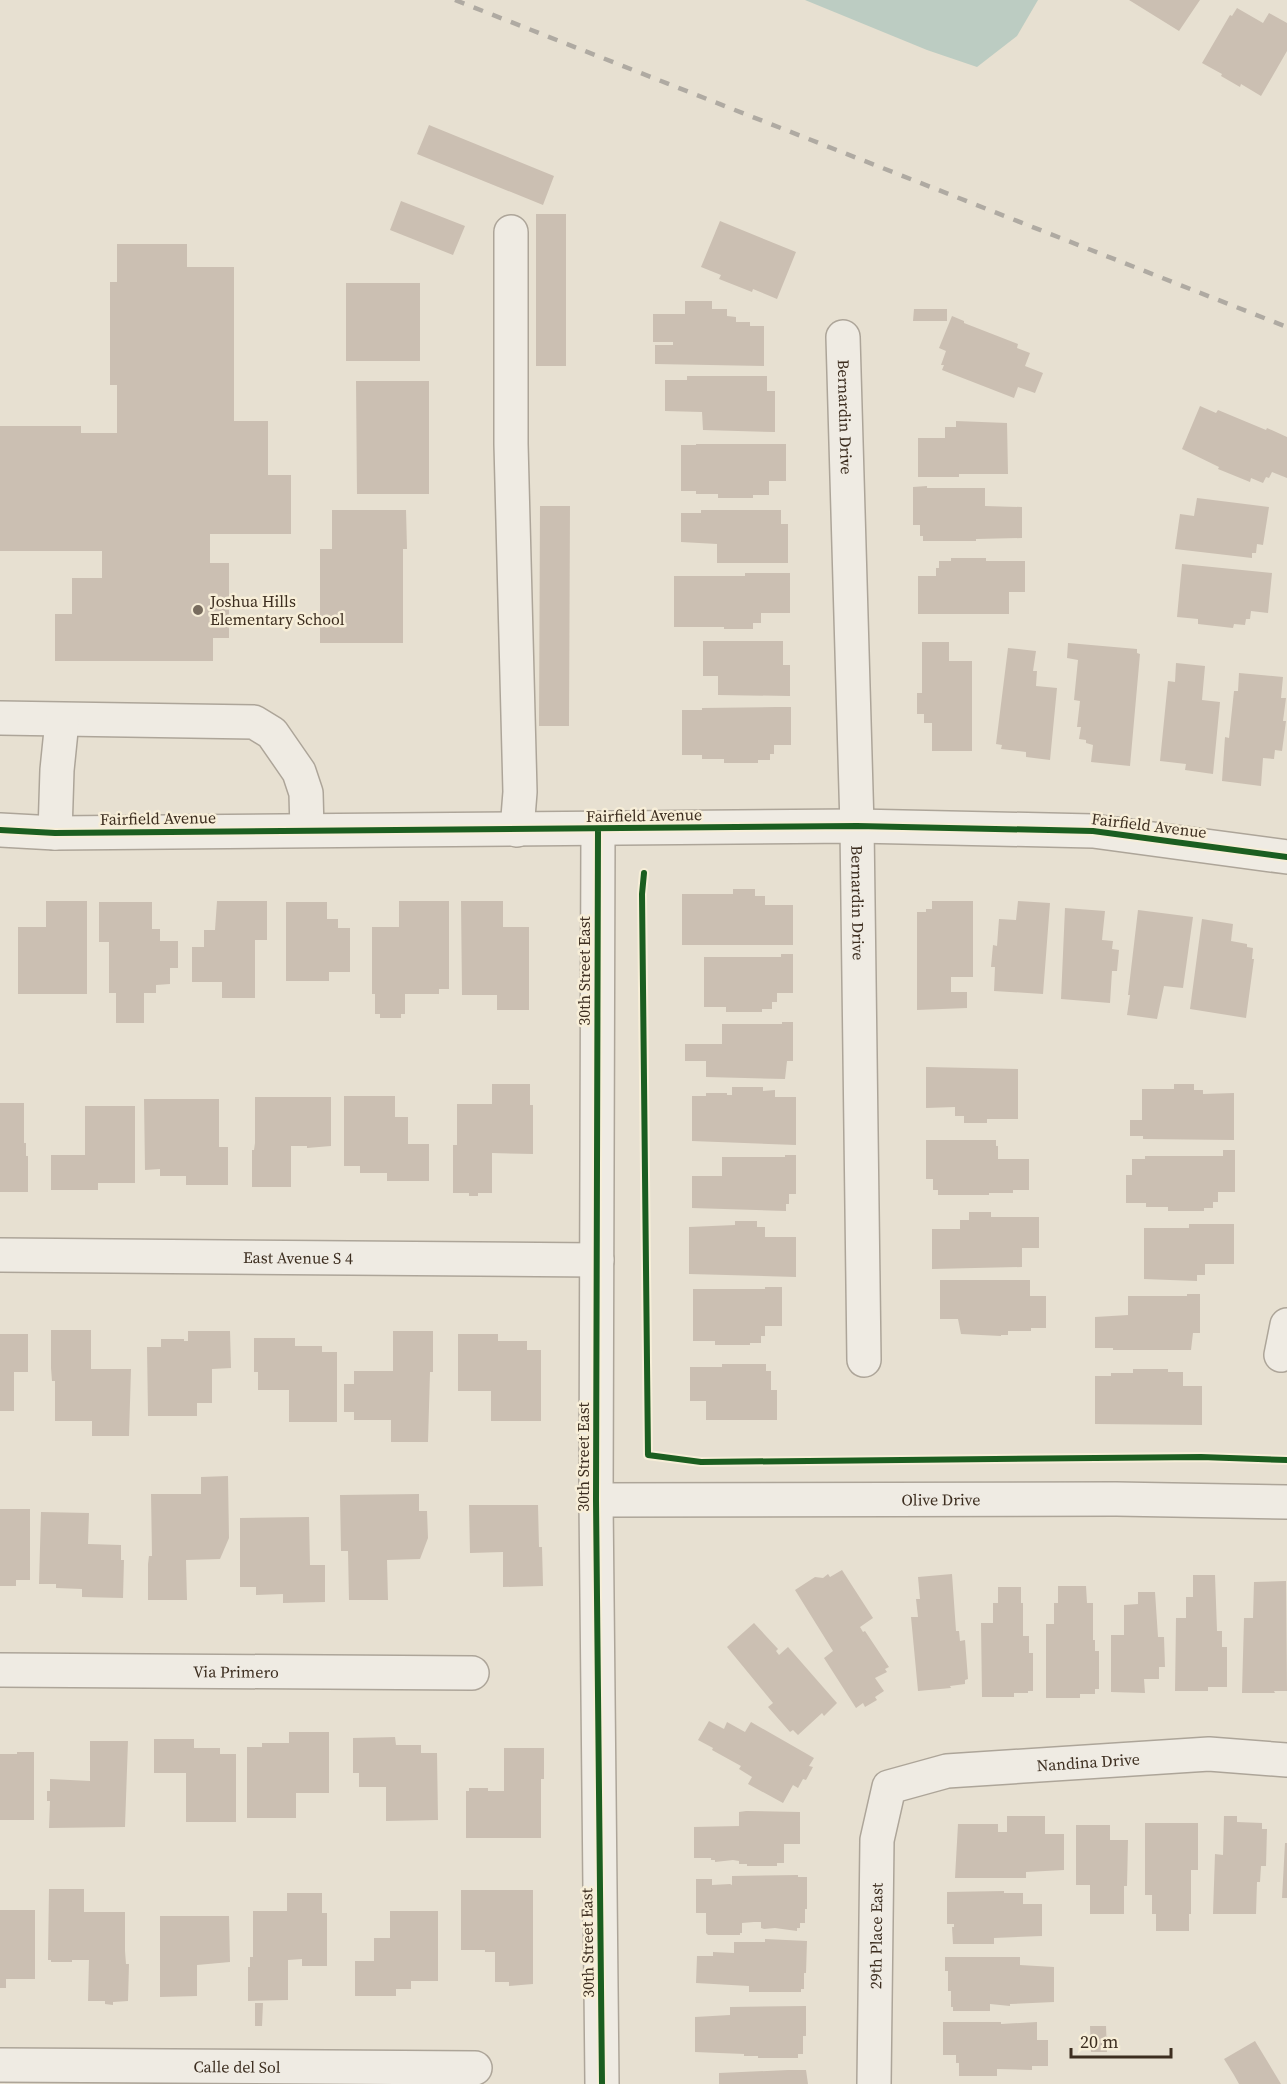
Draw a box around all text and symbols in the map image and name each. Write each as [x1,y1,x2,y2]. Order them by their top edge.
street label: Bernardin Drive [833,359,858,475]
place label: Joshua Hills Elementary School [209,590,345,630]
marker: Joshua Hills Elementary School [191,603,205,617]
street label: Fairfield Avenue [586,803,702,827]
street label: Fairfield Avenue [100,806,216,830]
street label: Fairfield Avenue [1090,807,1208,843]
street label: Bernardin Drive [846,845,870,961]
street label: 30th Street East [573,915,595,1026]
street label: East Avenue S 4 [243,1246,353,1269]
street label: 30th Street East [572,1401,594,1512]
street label: Olive Drive [902,1488,980,1510]
street label: Via Primero [193,1660,279,1683]
street label: Nandina Drive [1036,1748,1140,1776]
street label: 29th Place East [864,1882,887,1989]
street label: 30th Street East [575,1887,599,1998]
scale bar [1071,2021,1172,2059]
text: 20 m [1080,2029,1118,2054]
street label: Calle del Sol [193,2055,281,2078]

